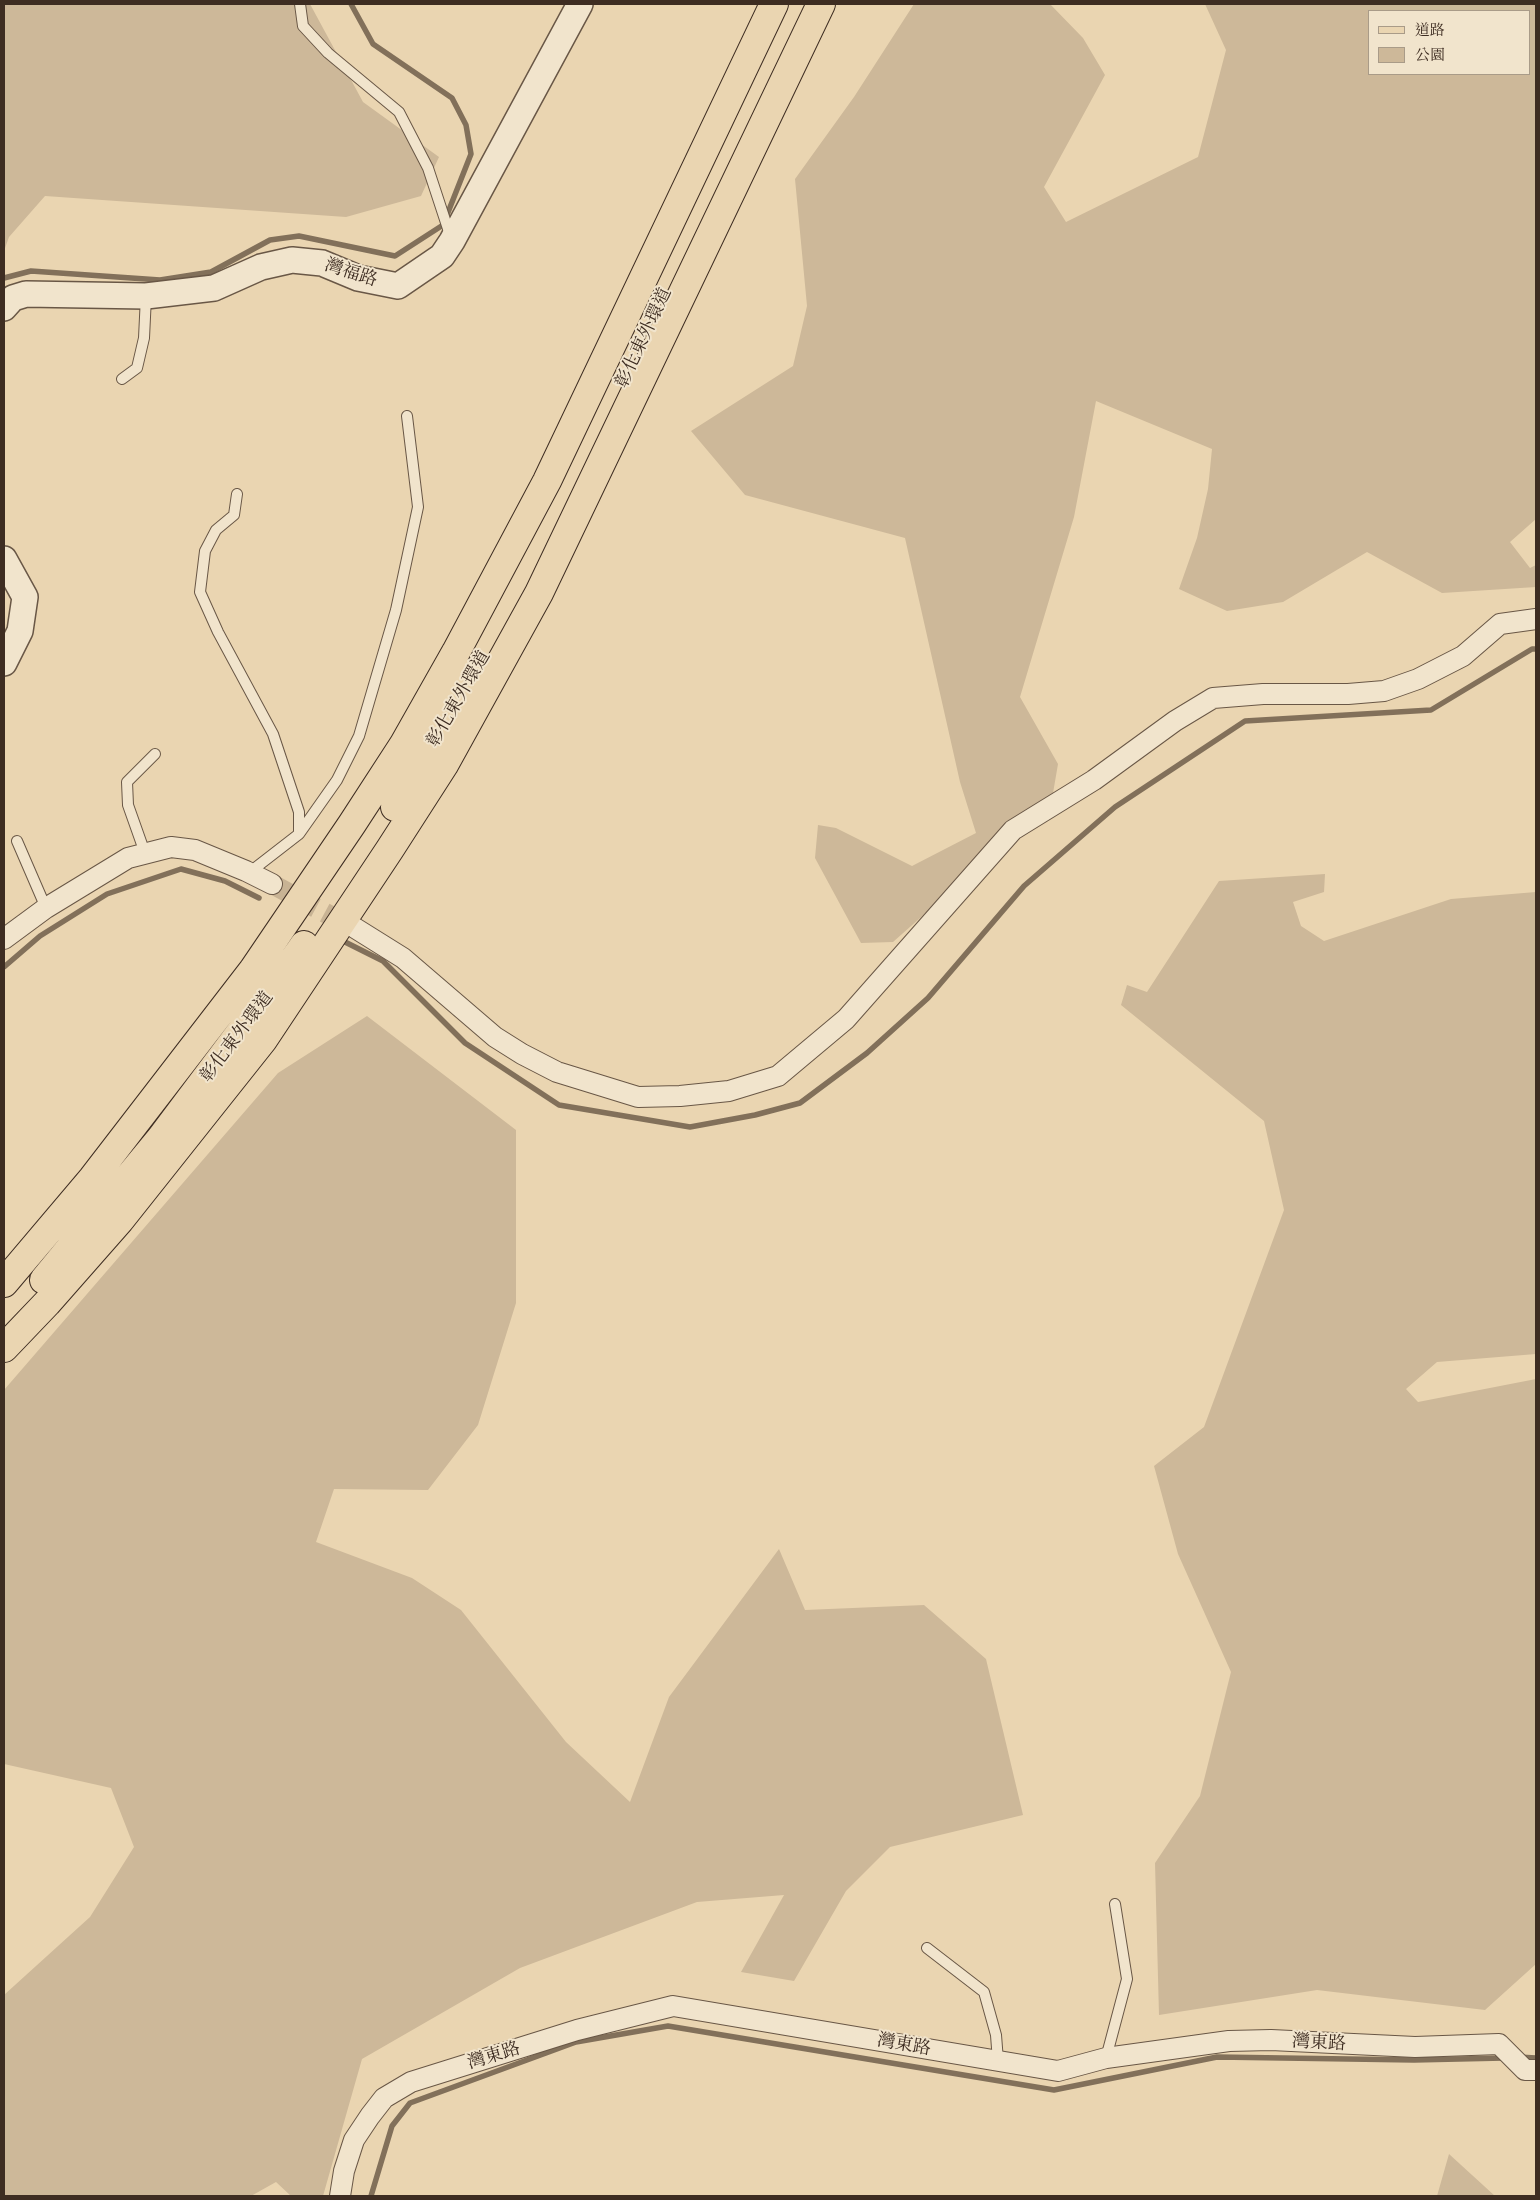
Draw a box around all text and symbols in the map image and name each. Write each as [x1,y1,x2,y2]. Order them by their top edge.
legend [1368,10,1530,75]
text: 道路 [1415,24,1445,39]
text: 公園 [1415,49,1445,64]
street label: 灣福路 [322,254,380,292]
street label: 彰化東外環道 [611,284,677,392]
street label: 彰化東外環道 [423,647,495,751]
street label: 彰化東外環道 [196,987,278,1087]
street label: 灣東路 [876,2030,932,2060]
street label: 灣東路 [1291,2031,1347,2055]
street label: 灣東路 [465,2038,523,2074]

